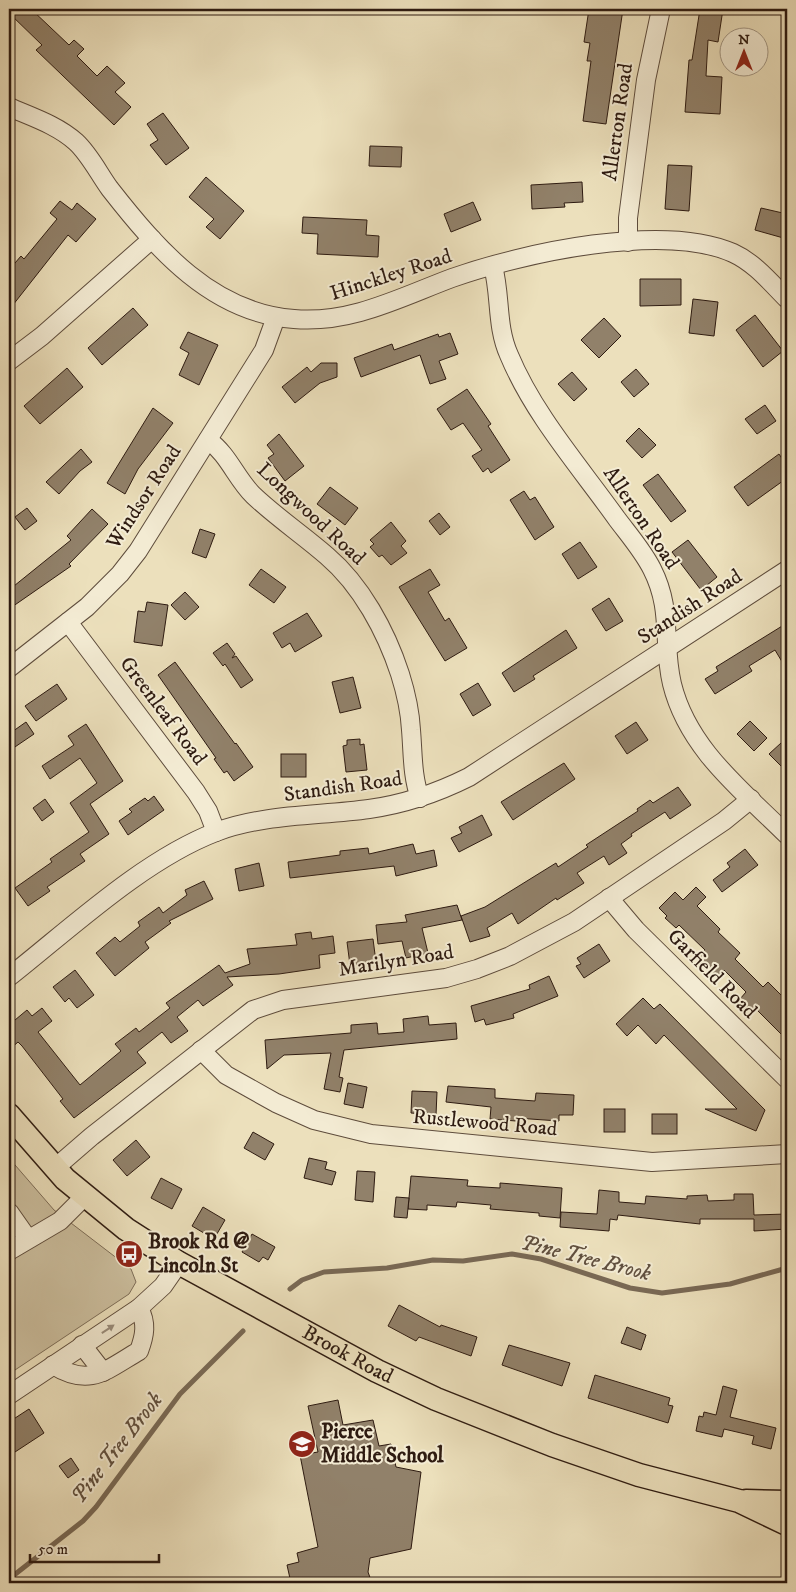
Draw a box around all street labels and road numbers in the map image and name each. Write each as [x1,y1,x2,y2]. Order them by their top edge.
street label: Allerton Road [597,61,639,182]
street label: Hinckley Road [327,243,456,307]
street label: Windsor Road [100,440,188,555]
street label: Longwood Road [251,457,371,571]
street label: Allerton Road [597,462,685,575]
street label: Standish Road [633,563,748,650]
street label: Greenleaf Road [114,652,213,771]
street label: Standish Road [282,766,404,808]
street label: Garfield Road [662,924,763,1025]
street label: Marilyn Road [337,939,456,983]
street label: Rustlewood Road [412,1104,559,1142]
street label: Brook Road [298,1320,398,1390]

